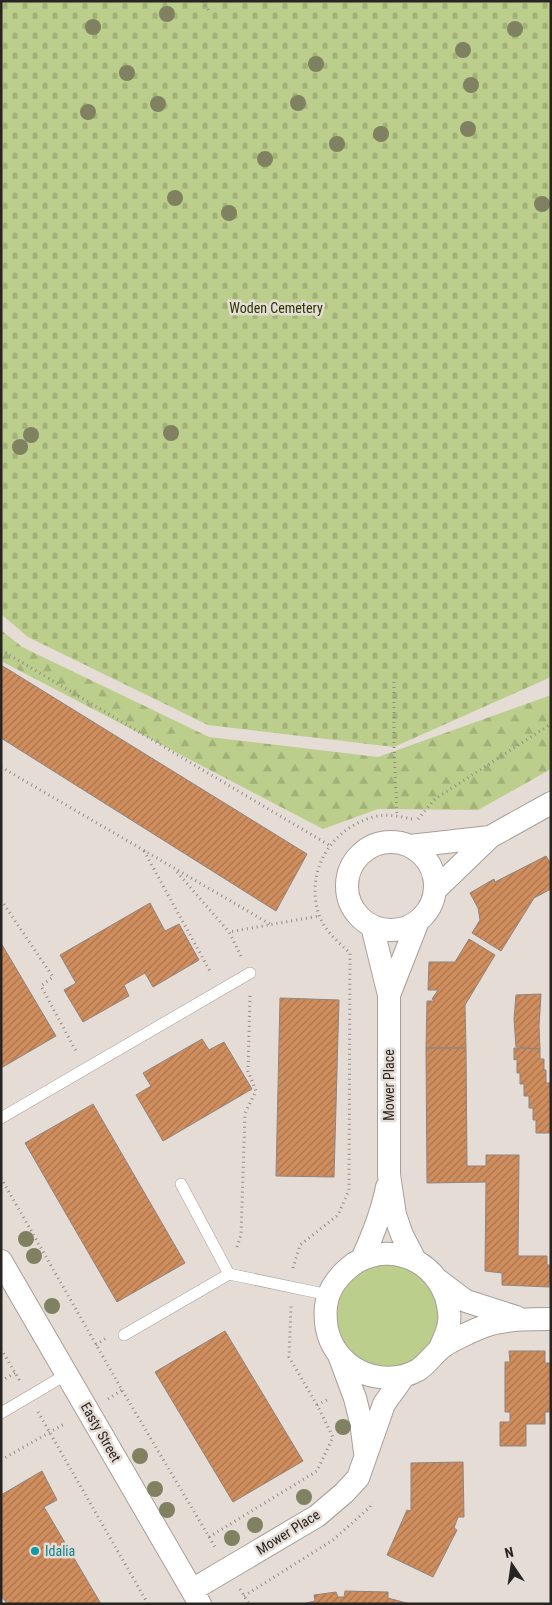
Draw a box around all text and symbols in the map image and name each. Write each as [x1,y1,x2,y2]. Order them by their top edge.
park label: Woden Cemetery [229,300,323,316]
street label: Mower Place [381,1049,397,1121]
street label: Easty Street [78,1399,124,1465]
street label: Mower Place [253,1506,323,1558]
north arrow [487,1540,537,1590]
place label: Idalia [45,1543,75,1559]
text: N [503,1544,515,1561]
marker: Idalia [29,1545,41,1557]

